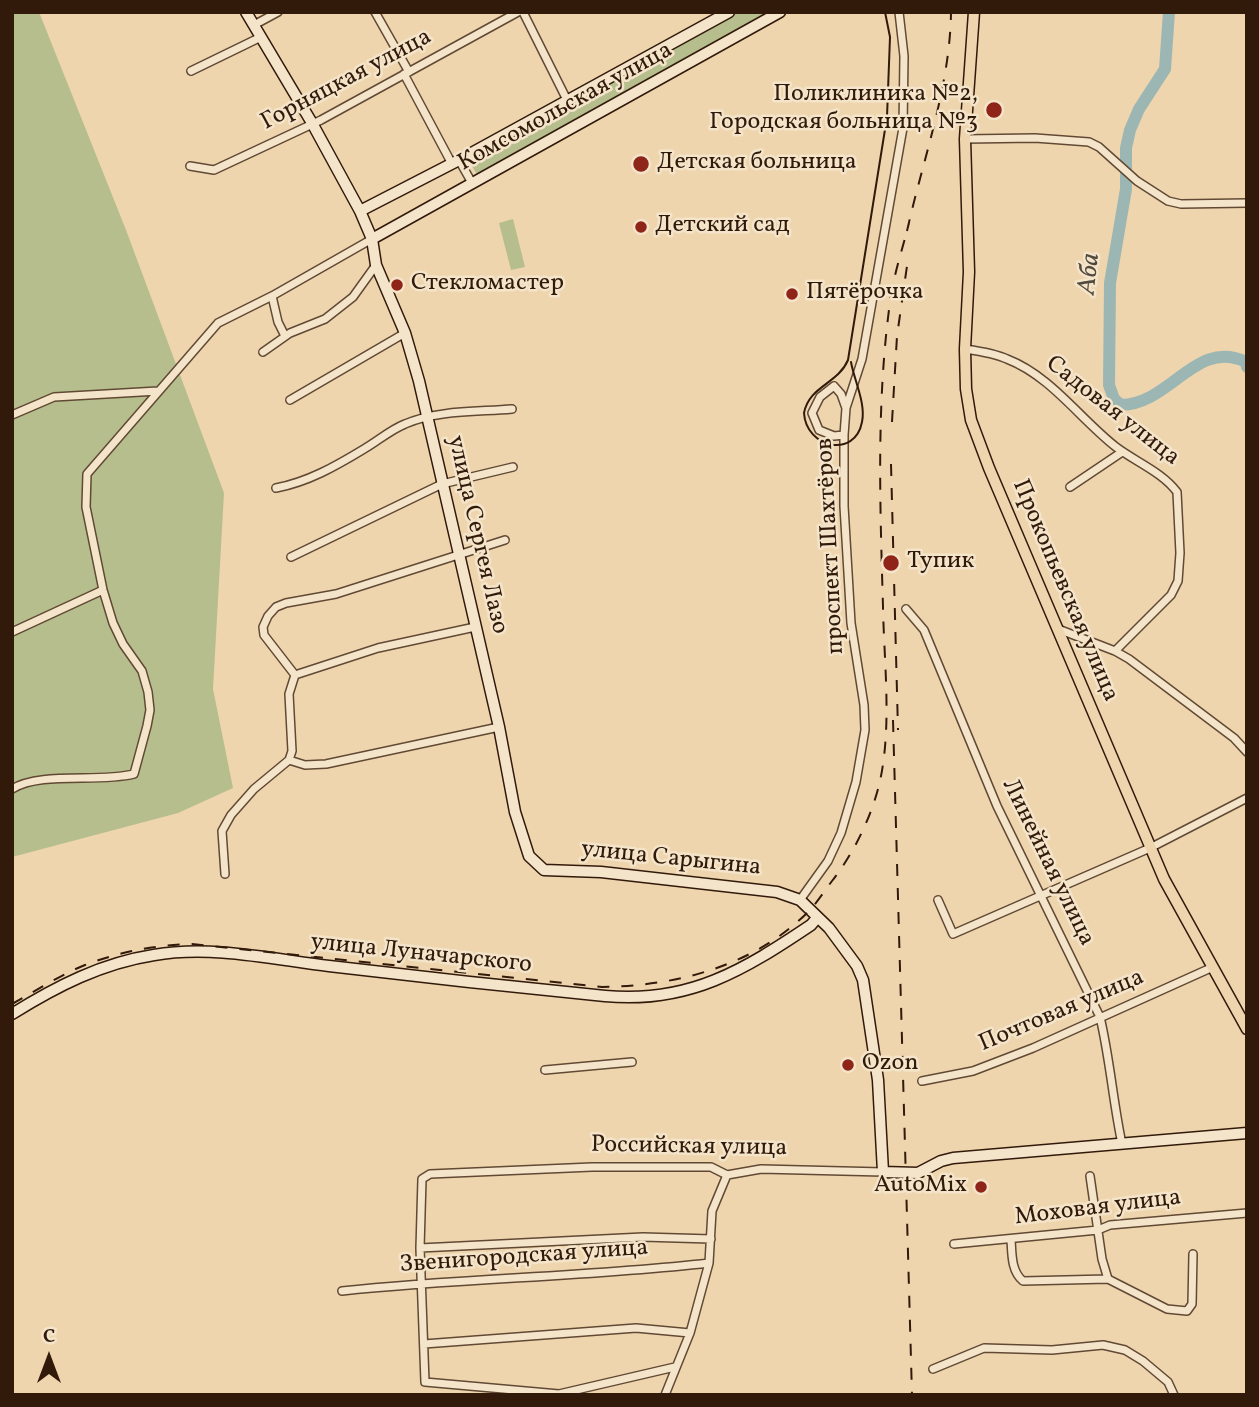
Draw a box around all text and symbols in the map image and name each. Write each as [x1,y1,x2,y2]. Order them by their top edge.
street label: Горняцкая улица [257,24,437,138]
street label: Комсомольская улица [454,37,678,179]
place label: Поликлиника №2, Городская больница №3 [709,82,978,138]
marker: Поликлиника №2, Городская больница №3 [984,100,1004,120]
place label: Детская больница [657,150,857,178]
marker: Детская больница [631,154,651,174]
place label: Детский сад [655,213,789,241]
marker: Детский сад [633,219,649,235]
water label: Аба [1073,252,1109,296]
place label: Стекломастер [411,271,564,299]
marker: Стекломастер [389,277,405,293]
place label: Пятёрочка [806,280,924,308]
marker: Пятёрочка [784,286,800,302]
street label: Садовая улица [1039,351,1185,473]
street label: улица Сергея Лазо [439,433,513,637]
street label: проспект Шахтёров [812,437,852,655]
street label: Прокопьевская улица [1004,476,1124,706]
place label: Тупик [907,549,974,577]
marker: Тупик [881,553,901,573]
street label: Линейная улица [994,775,1100,951]
street label: улица Сарыгина [580,836,762,884]
street label: улица Луначарского [309,929,533,981]
street label: Почтовая улица [975,964,1149,1060]
place label: Ozon [862,1051,919,1079]
marker: Ozon [840,1057,856,1073]
street label: Российская улица [591,1132,787,1164]
place label: AutoMix [874,1173,967,1201]
marker: AutoMix [973,1179,989,1195]
street label: Моховая улица [1013,1185,1183,1233]
street label: Звенигородская улица [399,1235,649,1281]
north arrow [14,1323,84,1393]
text: С [43,1324,55,1350]

